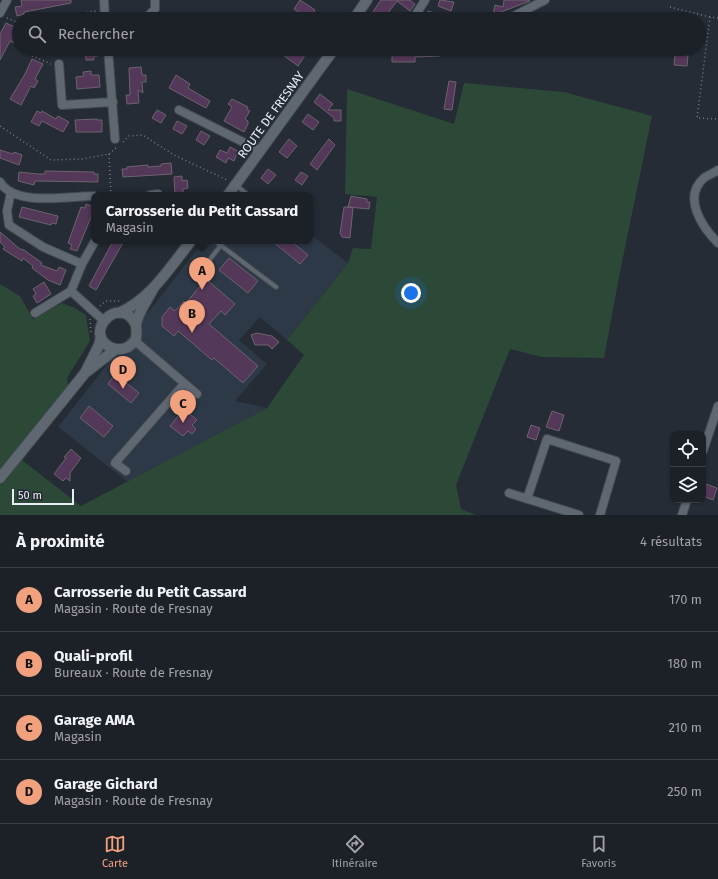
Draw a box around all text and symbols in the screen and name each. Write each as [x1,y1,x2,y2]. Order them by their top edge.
search box [12,12,706,56]
icon: search [26,23,48,45]
text: Rechercher [58,25,134,43]
street label: ROUTE DE FRESNAY [235,69,307,161]
popup [91,192,313,244]
text: Carrosserie du Petit Cassard [106,202,298,220]
text: Magasin [106,220,154,235]
pin: A [189,257,215,290]
your location [401,283,421,303]
pin: B [179,300,205,333]
pin: D [110,356,136,389]
pin: C [170,390,196,423]
map controls [670,431,706,503]
button: locate [670,431,706,467]
button: layers [670,467,706,503]
scale bar [12,487,74,506]
text: 50 m [18,489,42,502]
text: À proximité [16,531,105,552]
text: 4 résultats [640,534,702,549]
text: Carrosserie du Petit Cassard [54,583,247,601]
text: A [25,592,33,607]
text: 170 m [669,592,702,607]
text: Magasin · Route de Fresnay [54,601,213,616]
text: Quali-profil [54,647,133,665]
text: B [25,656,33,671]
text: 180 m [667,656,702,671]
text: Bureaux · Route de Fresnay [54,665,213,680]
text: Garage AMA [54,711,135,729]
text: C [25,720,33,735]
text: 210 m [668,720,702,735]
text: Magasin [54,729,102,744]
text: Garage Gichard [54,775,158,793]
text: D [25,784,33,799]
text: 250 m [667,784,702,799]
text: Magasin · Route de Fresnay [54,793,213,808]
tab: Carte [102,833,128,870]
tab: Itinéraire [332,833,377,870]
tab: Favoris [581,833,616,870]

